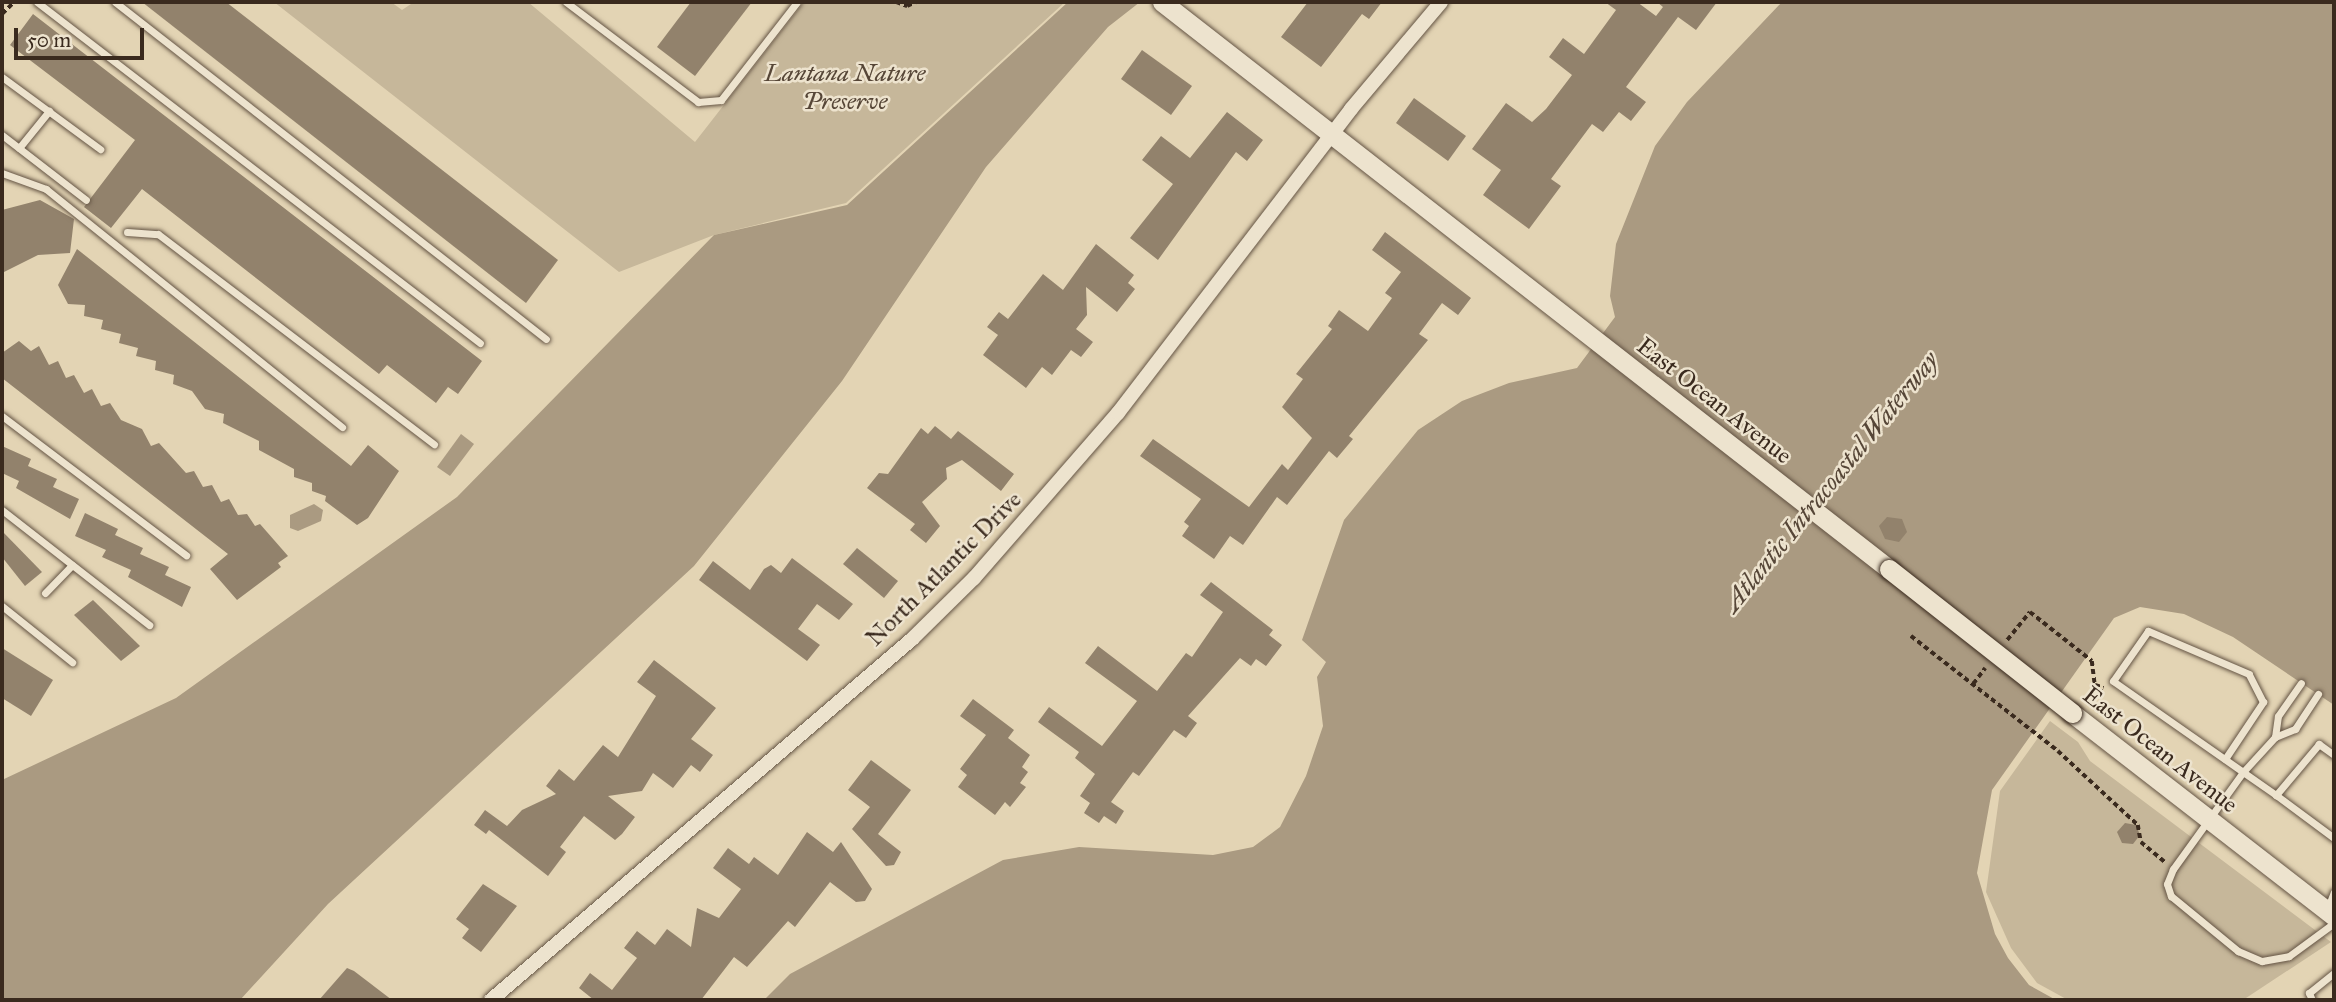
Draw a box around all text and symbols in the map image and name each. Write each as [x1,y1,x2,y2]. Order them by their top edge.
scale bar [18,14,147,58]
text: 50 m [27,27,71,53]
park label: Lantana Nature Preserve [765,60,925,116]
street label: East Ocean Avenue [1631,332,1797,470]
water label: Atlantic Intracoastal Waterway [1716,346,1946,618]
street label: North Atlantic Drive [860,485,1028,653]
street label: East Ocean Avenue [2077,681,2243,819]

